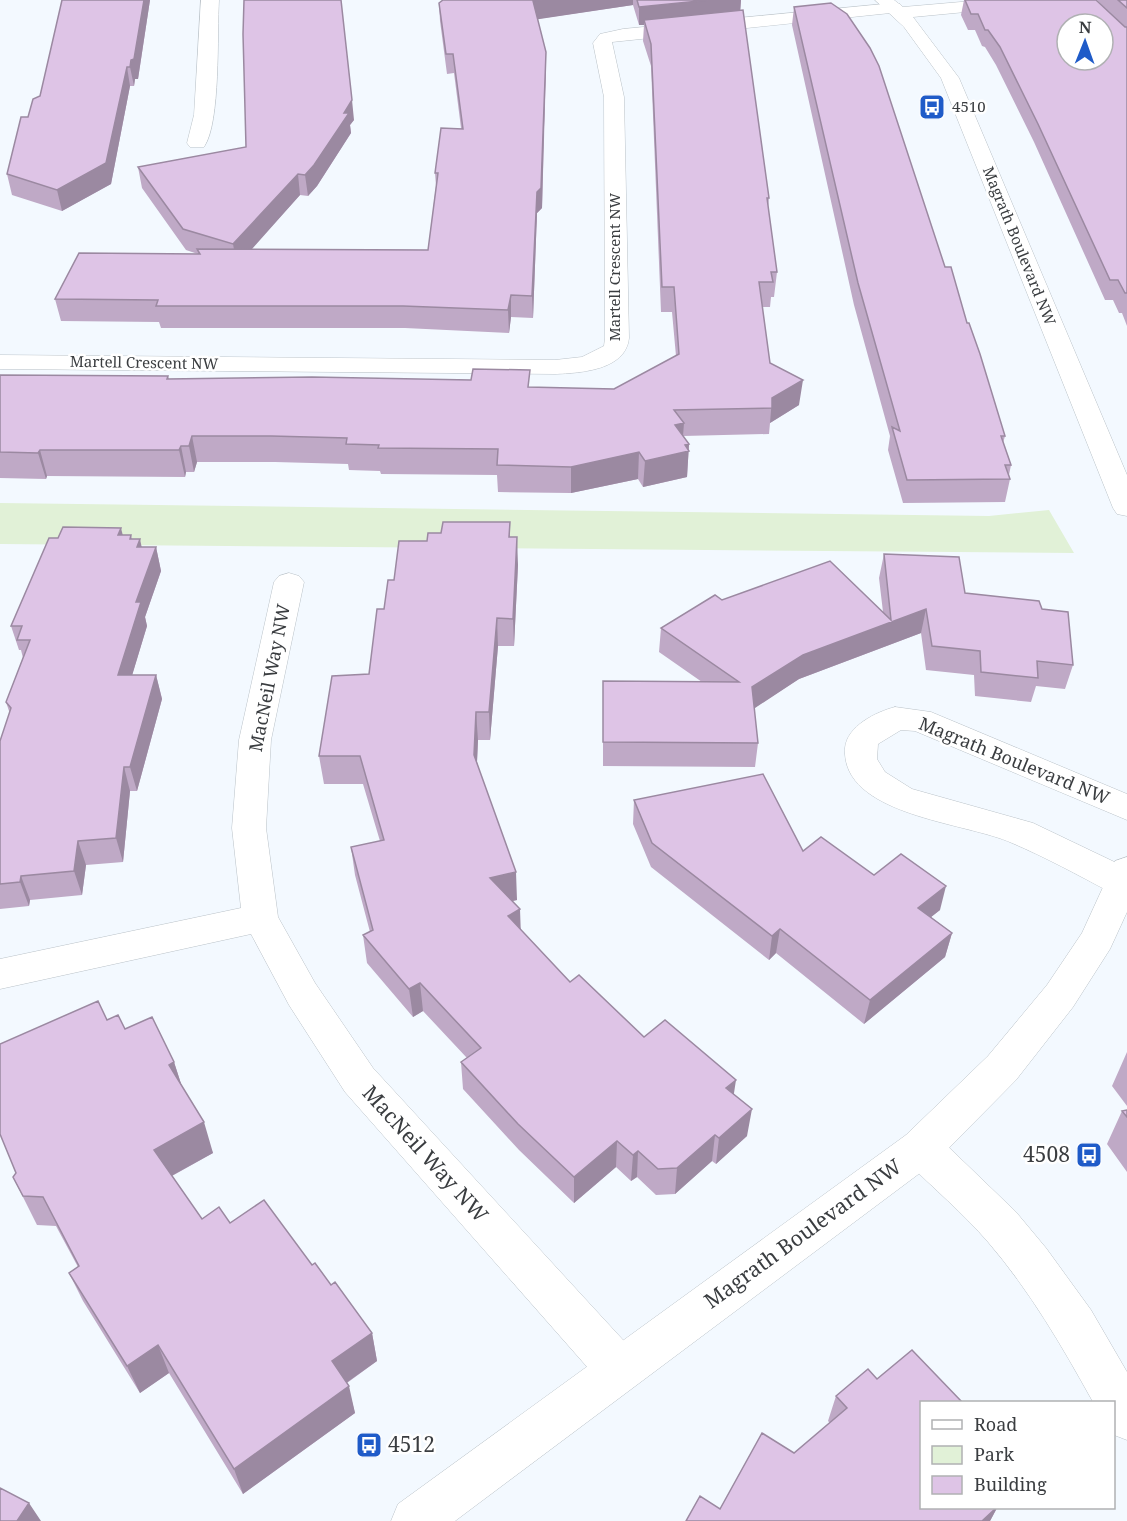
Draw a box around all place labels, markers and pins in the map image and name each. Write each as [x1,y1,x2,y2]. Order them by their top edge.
bus stop icon: 4510 [917,92,947,122]
place label: 4510 [952,96,986,116]
place label: 4508 [1023,1140,1070,1168]
bus stop icon: 4508 [1074,1140,1104,1170]
bus stop icon: 4512 [354,1430,384,1460]
place label: 4512 [388,1430,435,1458]

